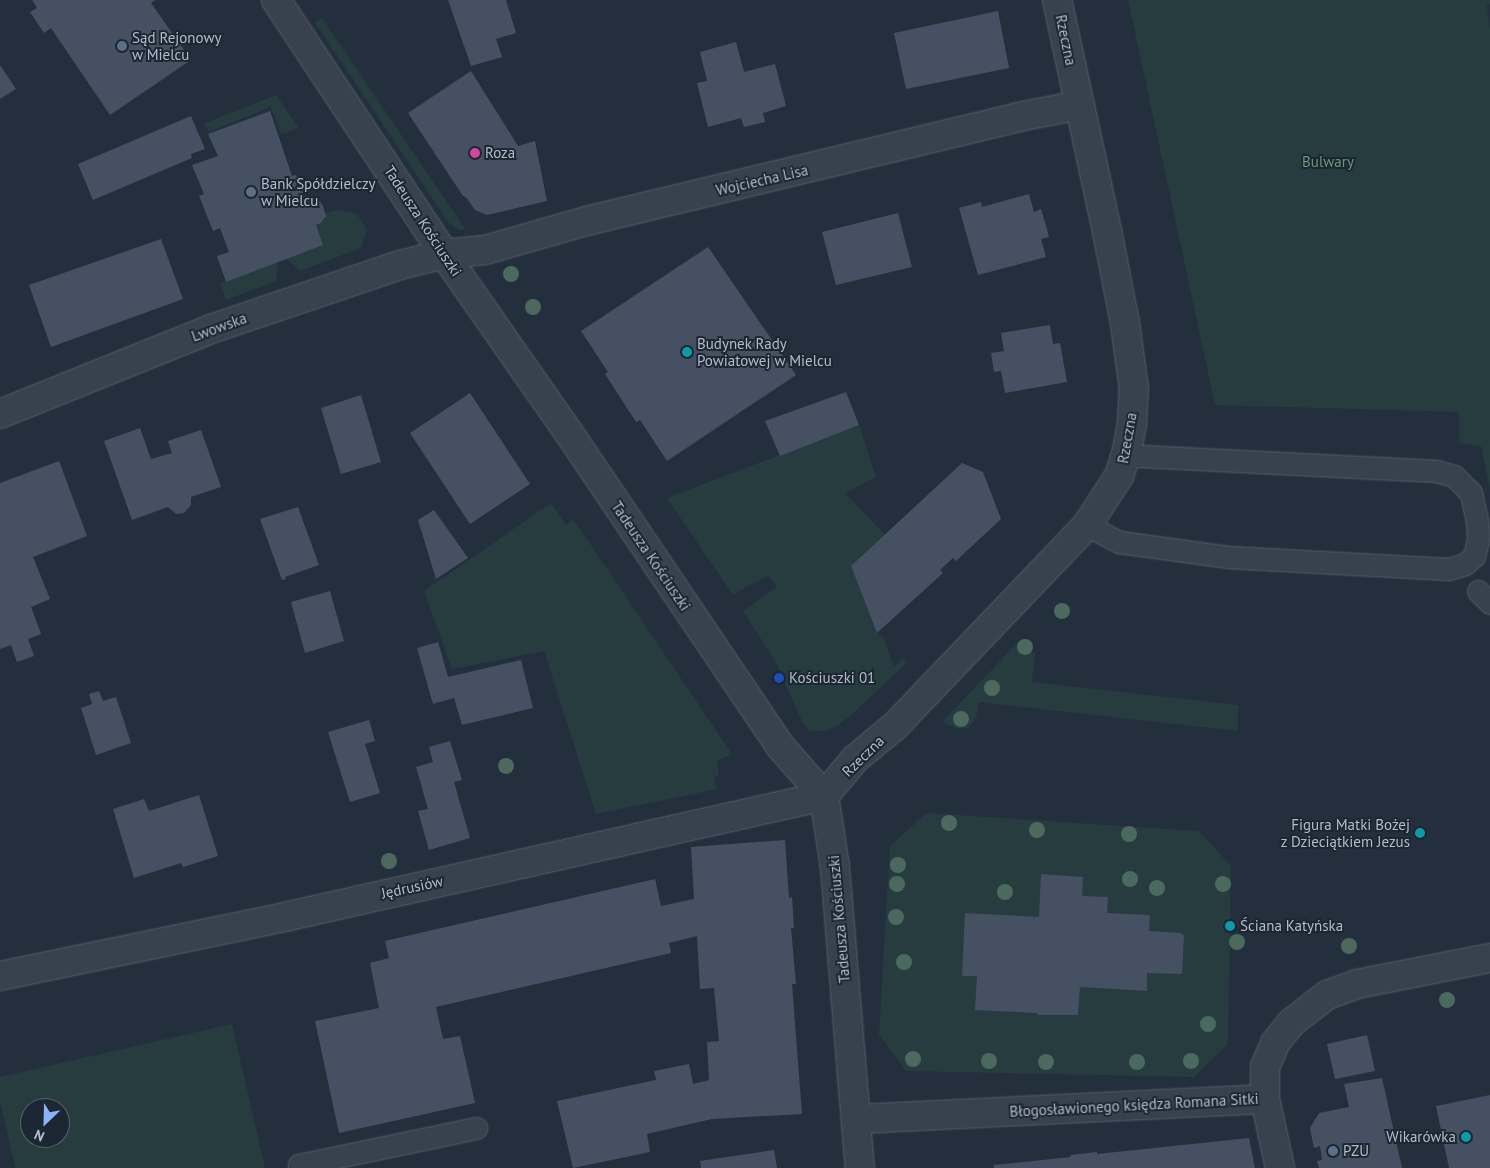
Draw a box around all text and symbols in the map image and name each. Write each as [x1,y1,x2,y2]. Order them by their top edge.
street label: Rzeczna [1052,13,1080,67]
place label: Sąd Rejonowy w Mielcu [132,28,222,63]
marker: Sąd Rejonowy w Mielcu [116,40,128,52]
place label: Roza [485,144,515,162]
marker: Roza [469,147,481,159]
park label: Bulwary [1302,153,1354,171]
street label: Wojciecha Lisa [714,161,810,199]
street label: Tadeusza Kościuszki [381,162,465,280]
place label: Bank Spółdzielczy w Mielcu [261,174,376,209]
marker: Bank Spółdzielczy w Mielcu [245,186,257,198]
street label: Lwowska [189,309,249,345]
place label: Budynek Rady Powiatowej w Mielcu [697,334,832,369]
marker: Budynek Rady Powiatowej w Mielcu [681,346,693,358]
street label: Rzeczna [1114,411,1140,465]
street label: Tadeusza Kościuszki [608,498,694,614]
place label: Kościuszki 01 [789,669,875,687]
marker: Kościuszki 01 [773,672,785,684]
street label: Rzeczna [838,732,888,780]
place label: Figura Matki Bożej z Dzieciątkiem Jezus [1280,815,1410,850]
marker: Figura Matki Bożej z Dzieciątkiem Jezus [1414,827,1426,839]
street label: Tadeusza Kościuszki [824,854,854,984]
street label: Jędrusiów [380,872,444,902]
place label: Ściana Katyńska [1240,917,1343,935]
marker: Ściana Katyńska [1224,920,1236,932]
street label: Błogosławionego księdza Romana Sitki [1009,1089,1259,1121]
north arrow [20,1098,70,1148]
text: N [31,1126,47,1146]
place label: Wikarówka [1386,1128,1456,1146]
marker: Wikarówka [1460,1131,1472,1143]
place label: PZU [1343,1142,1369,1160]
marker: PZU [1327,1145,1339,1157]

